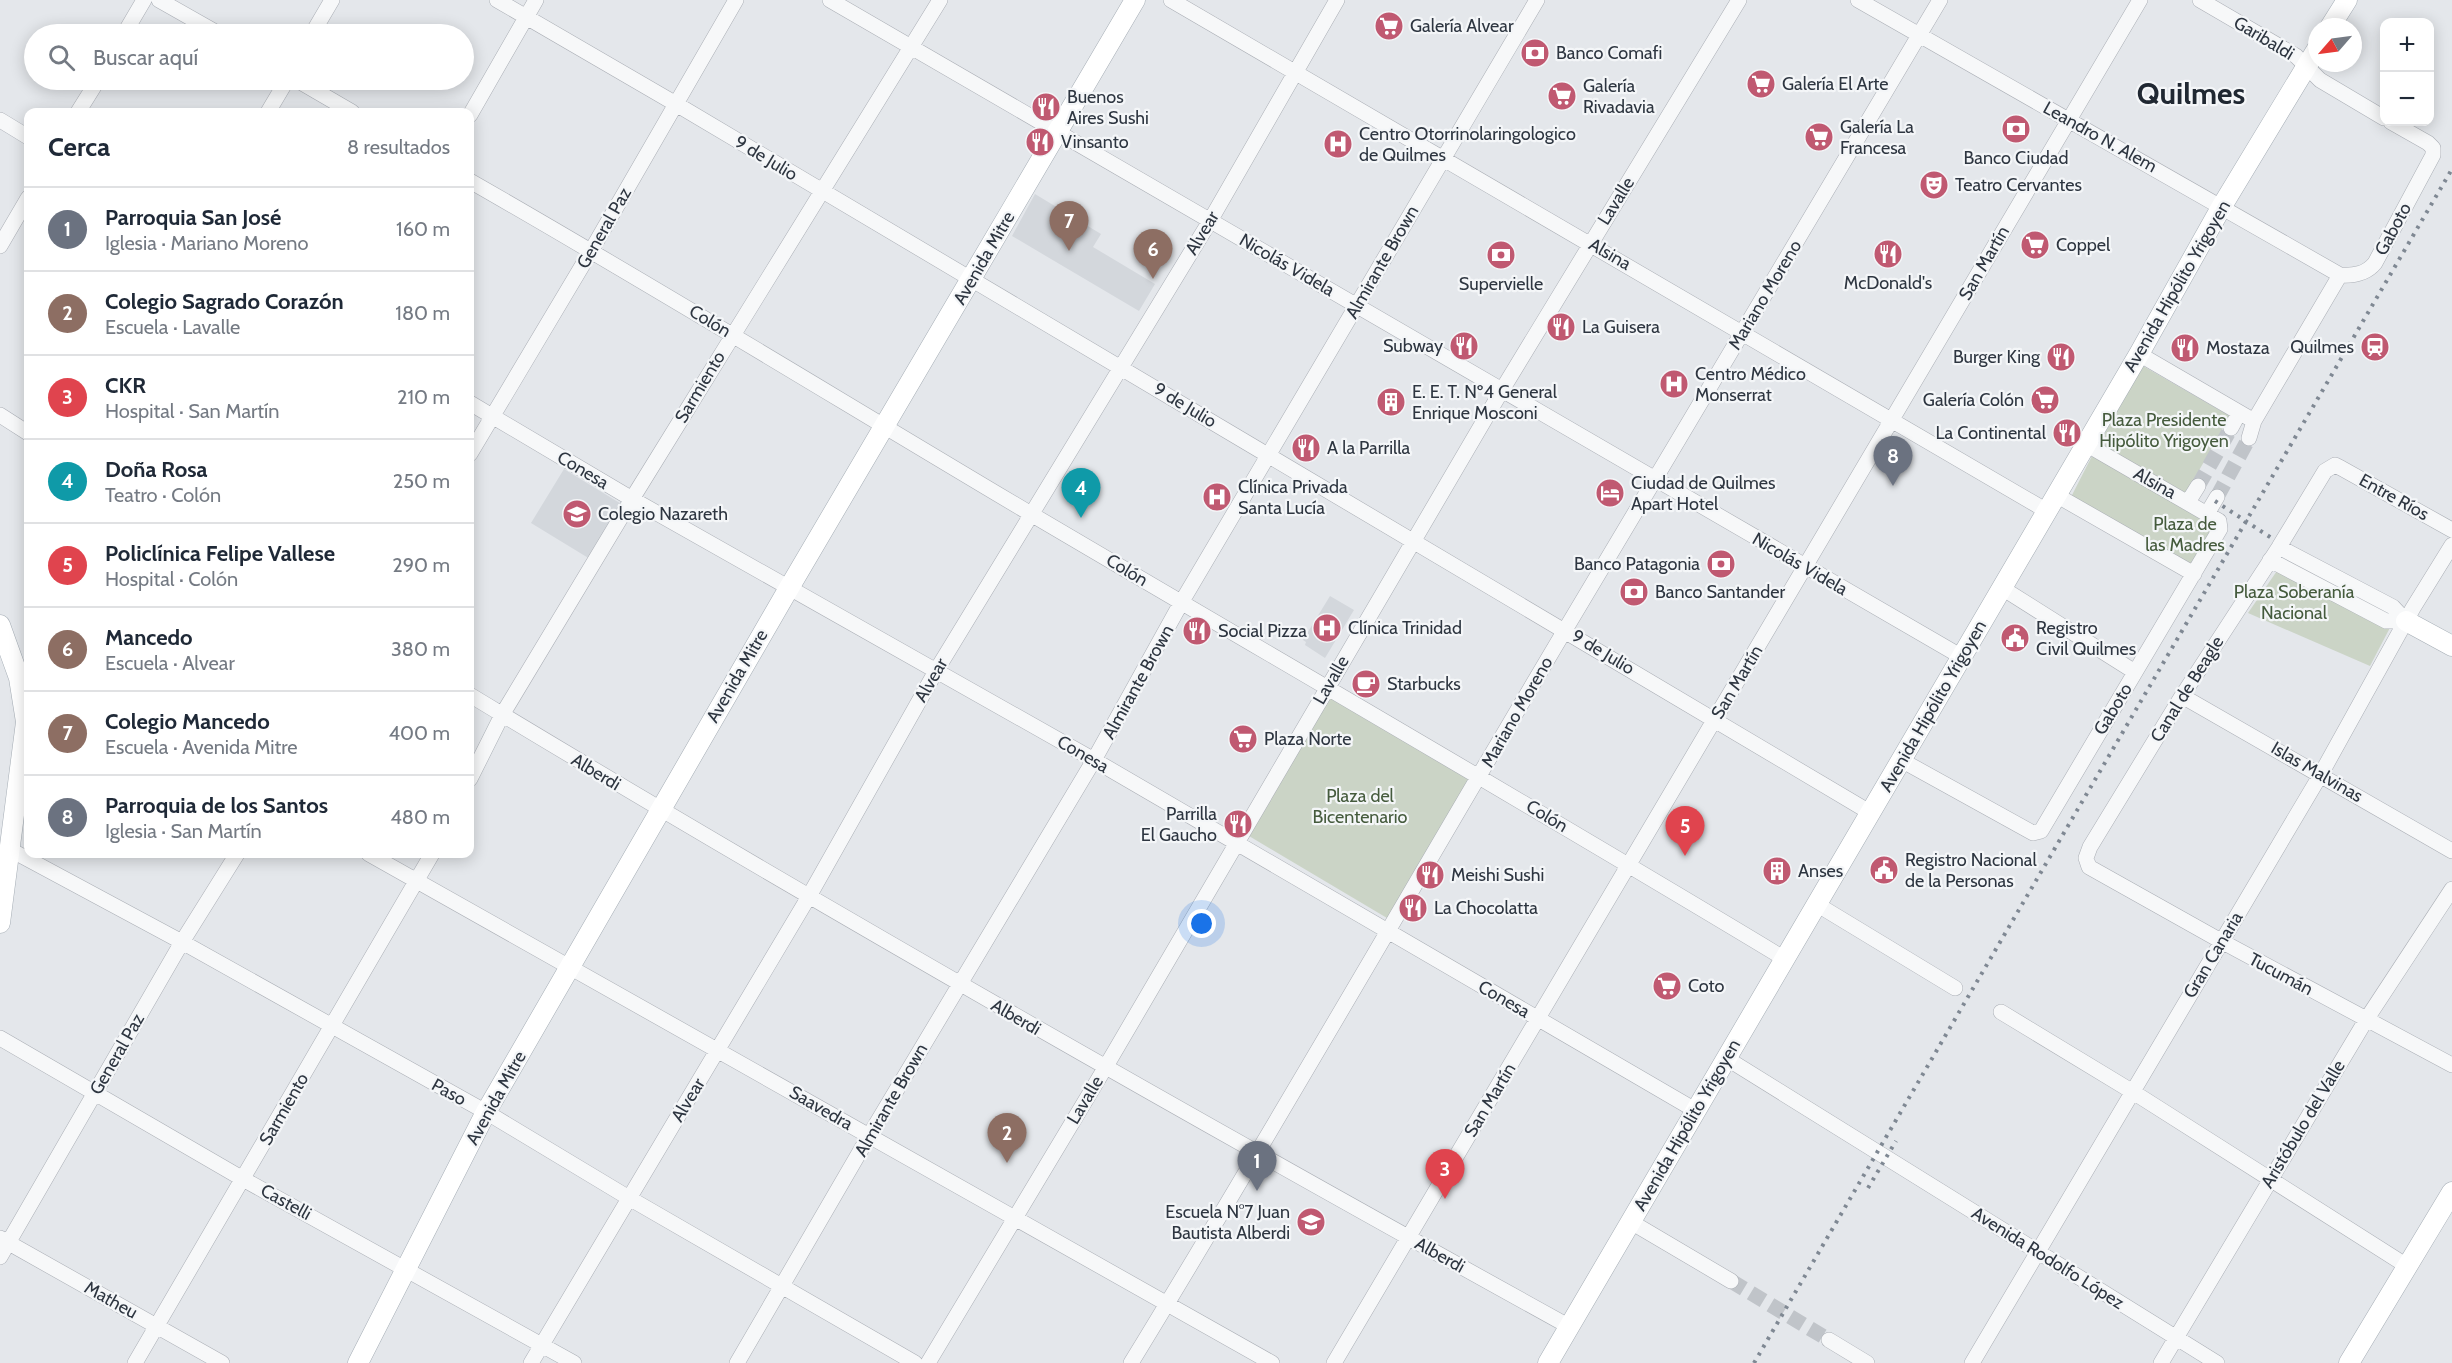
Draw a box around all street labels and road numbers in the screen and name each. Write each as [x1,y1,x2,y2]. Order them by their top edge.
street label: Garibaldi [2230,11,2298,65]
street label: Leandro N. Alem [2039,97,2161,177]
street label: 9 de Julio [731,131,801,185]
street label: Lavalle [1593,173,1639,229]
street label: General Paz [572,183,636,273]
street label: Avenida Hipólito Yrigoyen [2119,196,2235,376]
street label: Gaboto [2370,199,2416,259]
street label: Almirante Brown [1341,201,1423,323]
street label: Alvear [1180,207,1224,259]
street label: Avenida Mitre [948,208,1020,308]
street label: San Martín [1954,222,2014,304]
street label: Nicolás Videla [1235,229,1339,301]
street label: Alsina [1585,233,1635,275]
street label: Mariano Moreno [1724,236,1806,354]
street label: Colón [685,300,735,342]
street label: Sarmiento [670,347,730,427]
street label: 9 de Julio [1150,378,1220,432]
street label: Conesa [553,446,613,494]
street label: Alsina [2130,462,2180,504]
street label: Entre Ríos [2355,469,2433,525]
street label: Nicolás Videla [1748,528,1852,600]
street label: Colón [1102,549,1152,591]
street label: Avenida Hipólito Yrigoyen [1875,616,1991,796]
street label: Almirante Brown [1098,621,1178,743]
street label: 9 de Julio [1568,625,1638,679]
street label: Avenida Mitre [701,626,773,726]
street label: Canal de Beagle [2146,632,2228,746]
street label: San Martín [1706,641,1768,723]
street label: Lavalle [1308,652,1354,708]
street label: Mariano Moreno [1476,653,1558,771]
street label: Alvear [910,654,953,706]
street label: Gaboto [2089,679,2137,739]
street label: Conesa [1053,730,1113,778]
street label: Islas Malvinas [2267,737,2367,807]
street label: Alberdi [567,749,625,795]
street label: Colón [1522,795,1572,837]
street label: Gran Canaria [2179,908,2248,1002]
street label: Tucumán [2245,948,2317,1000]
street label: Conesa [1474,975,1534,1023]
street label: Alberdi [987,994,1045,1040]
street label: General Paz [85,1009,149,1099]
street label: Avenida Hipólito Yrigoyen [1629,1035,1745,1215]
street label: Almirante Brown [850,1039,932,1161]
street label: Avenida Mitre [461,1047,531,1149]
street label: Aristóbulo del Valle [2256,1056,2350,1192]
street label: San Martín [1459,1059,1521,1141]
street label: Sarmiento [255,1069,313,1149]
street label: Lavalle [1062,1072,1108,1128]
street label: Paso [428,1074,470,1110]
street label: Alvear [666,1074,710,1126]
street label: Saavedra [785,1081,857,1135]
street label: Castelli [257,1179,315,1225]
street label: Avenida Rodolfo López [1968,1202,2129,1314]
street label: Alberdi [1411,1232,1469,1278]
street label: Matheu [81,1276,141,1324]

